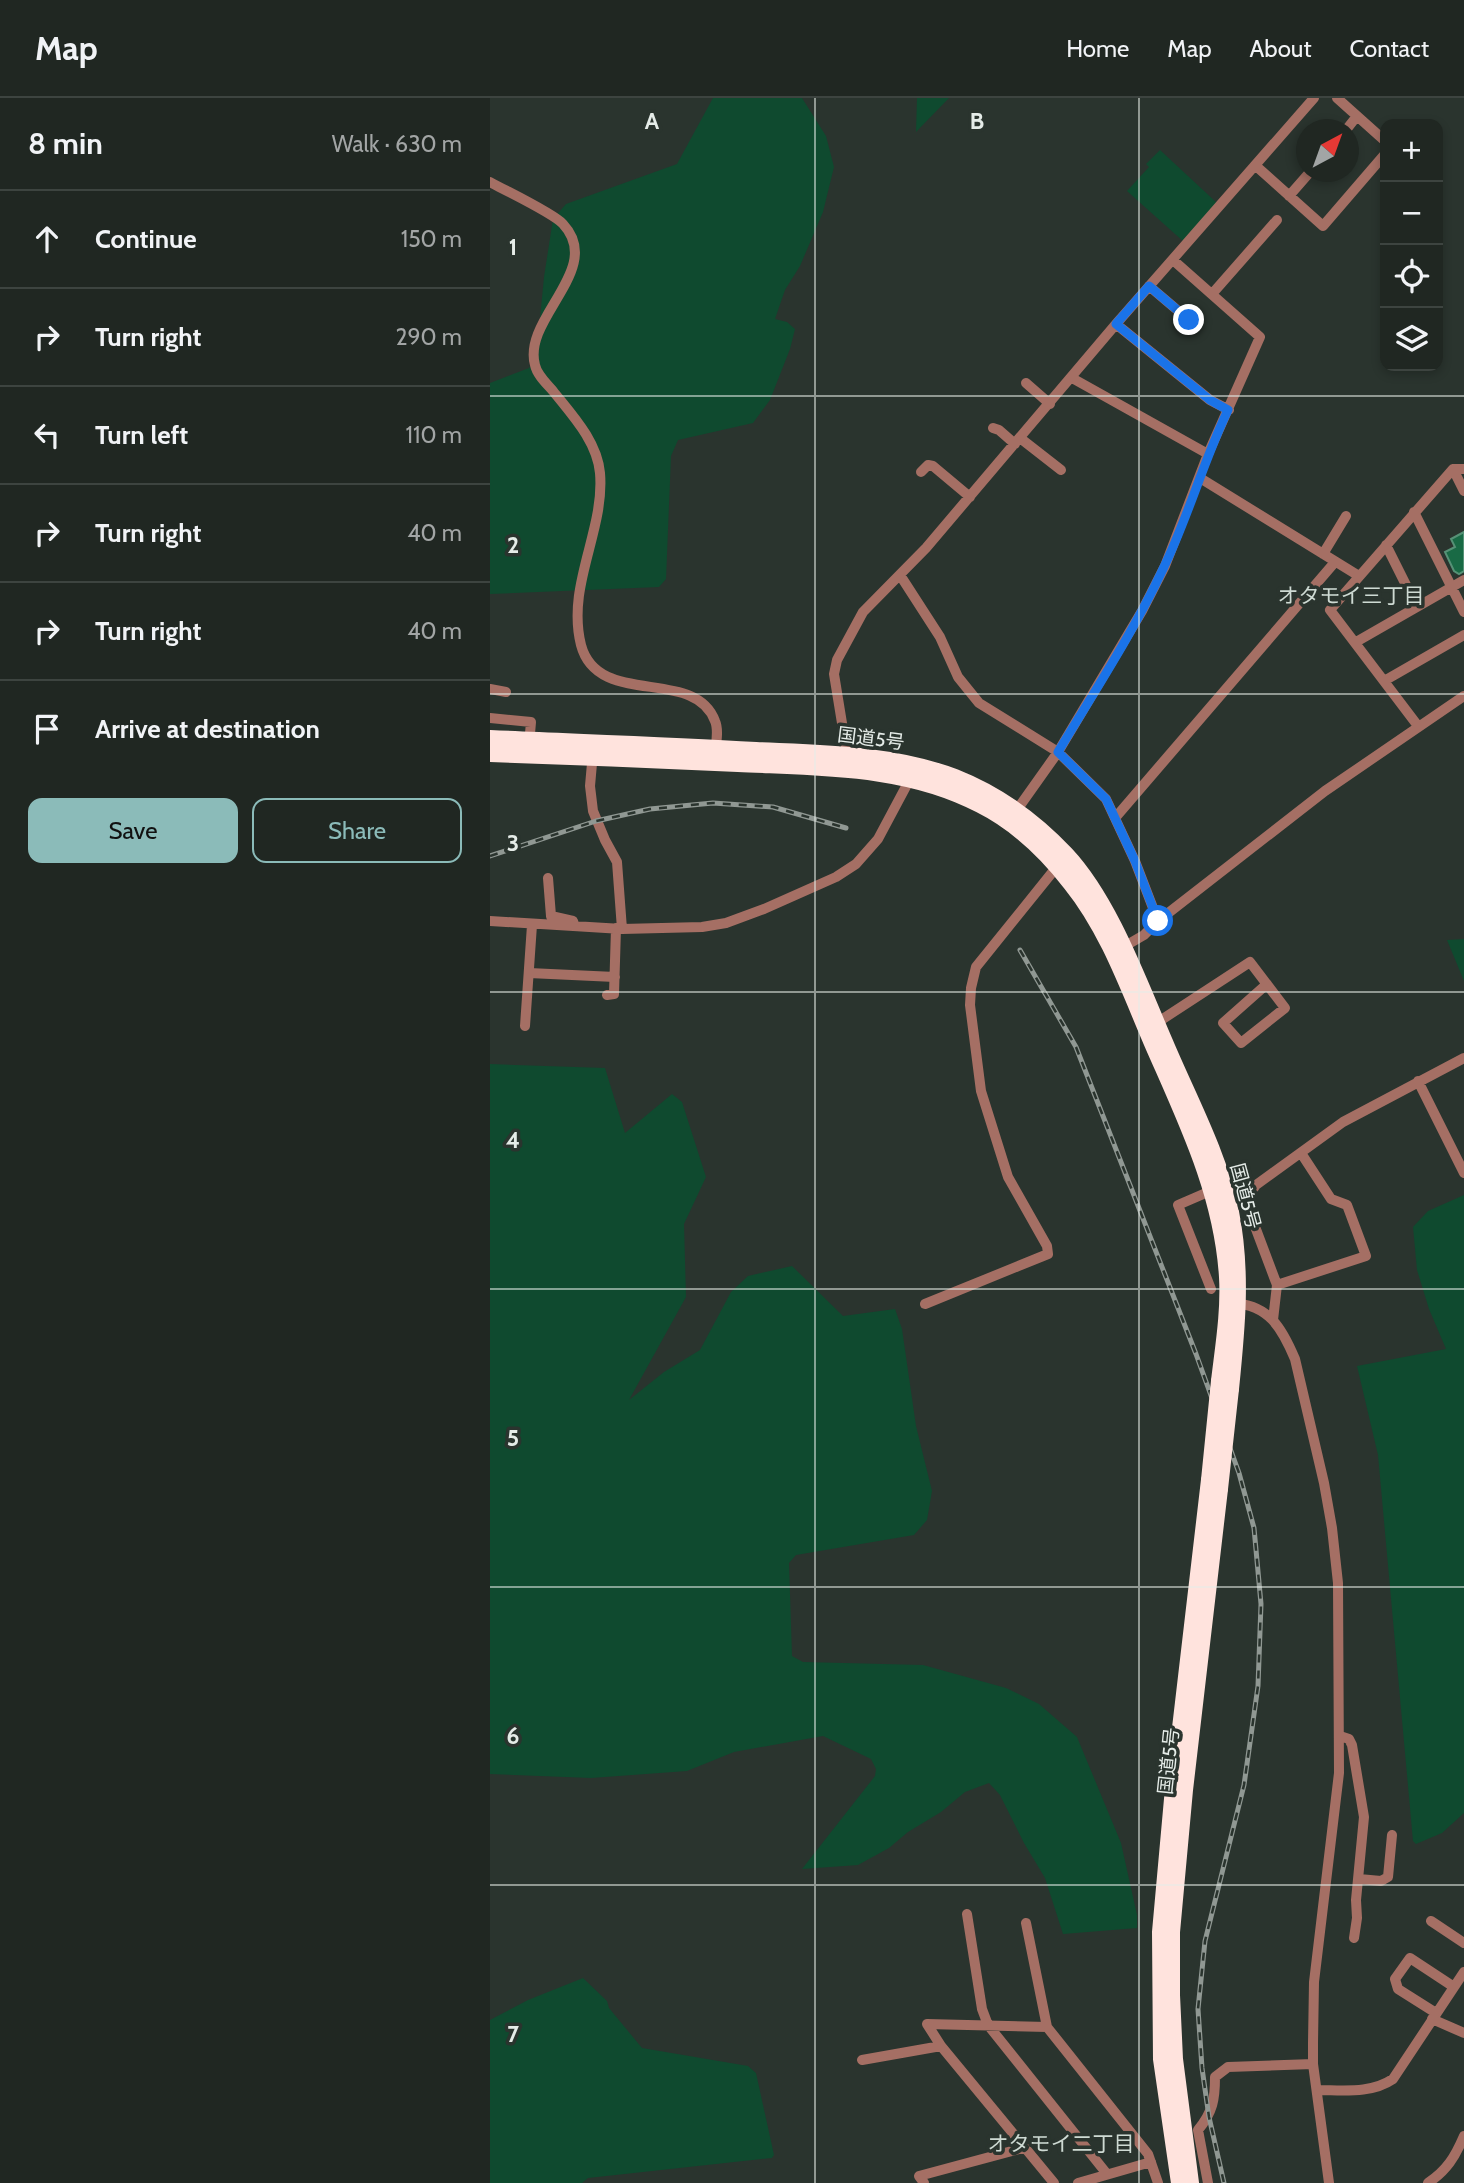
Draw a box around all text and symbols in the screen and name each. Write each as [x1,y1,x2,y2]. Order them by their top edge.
text: Map [35,28,98,68]
text: Home [1066,34,1129,63]
text: Map [1167,34,1212,63]
text: About [1250,34,1312,63]
text: Contact [1350,34,1429,63]
text: A [645,107,660,135]
text: B [970,107,984,135]
north arrow [1296,119,1359,182]
map controls [1380,119,1443,371]
button: + [1380,119,1443,182]
text: 8 min [28,125,103,162]
text: Walk · 630 m [332,130,462,158]
button: − [1380,182,1443,245]
icon: ahead [28,220,66,258]
text: Continue [95,223,197,255]
text: 150 m [401,225,462,253]
text: 1 [509,233,517,261]
button: locate [1380,245,1443,308]
route end [1173,304,1204,335]
button: layers [1380,308,1443,371]
icon: right [28,318,66,356]
text: Turn right [95,321,201,353]
text: 290 m [395,323,462,351]
icon: left [28,416,66,454]
text: Turn left [95,419,188,451]
text: 110 m [406,421,462,449]
icon: right [28,514,66,552]
text: Turn right [95,517,201,549]
text: 40 m [407,519,462,547]
text: 2 [507,531,519,559]
district label: オタモイ三丁目 [1278,583,1425,608]
icon: right [28,612,66,650]
text: Turn right [95,615,201,647]
text: 40 m [407,617,462,645]
icon: arrive [28,710,66,748]
text: Arrive at destination [95,713,320,745]
street label: 国道5号 [836,723,906,754]
button: Save [28,798,238,863]
button: Share [252,798,462,863]
text: 3 [507,829,519,857]
route start [1142,905,1173,936]
text: 4 [506,1126,520,1154]
street label: 国道5号 [1226,1161,1265,1232]
text: 5 [507,1424,519,1452]
text: 6 [507,1722,519,1750]
street label: 国道5号 [1154,1726,1183,1796]
text: 7 [507,2020,519,2048]
district label: オタモイ二丁目 [988,2131,1135,2156]

